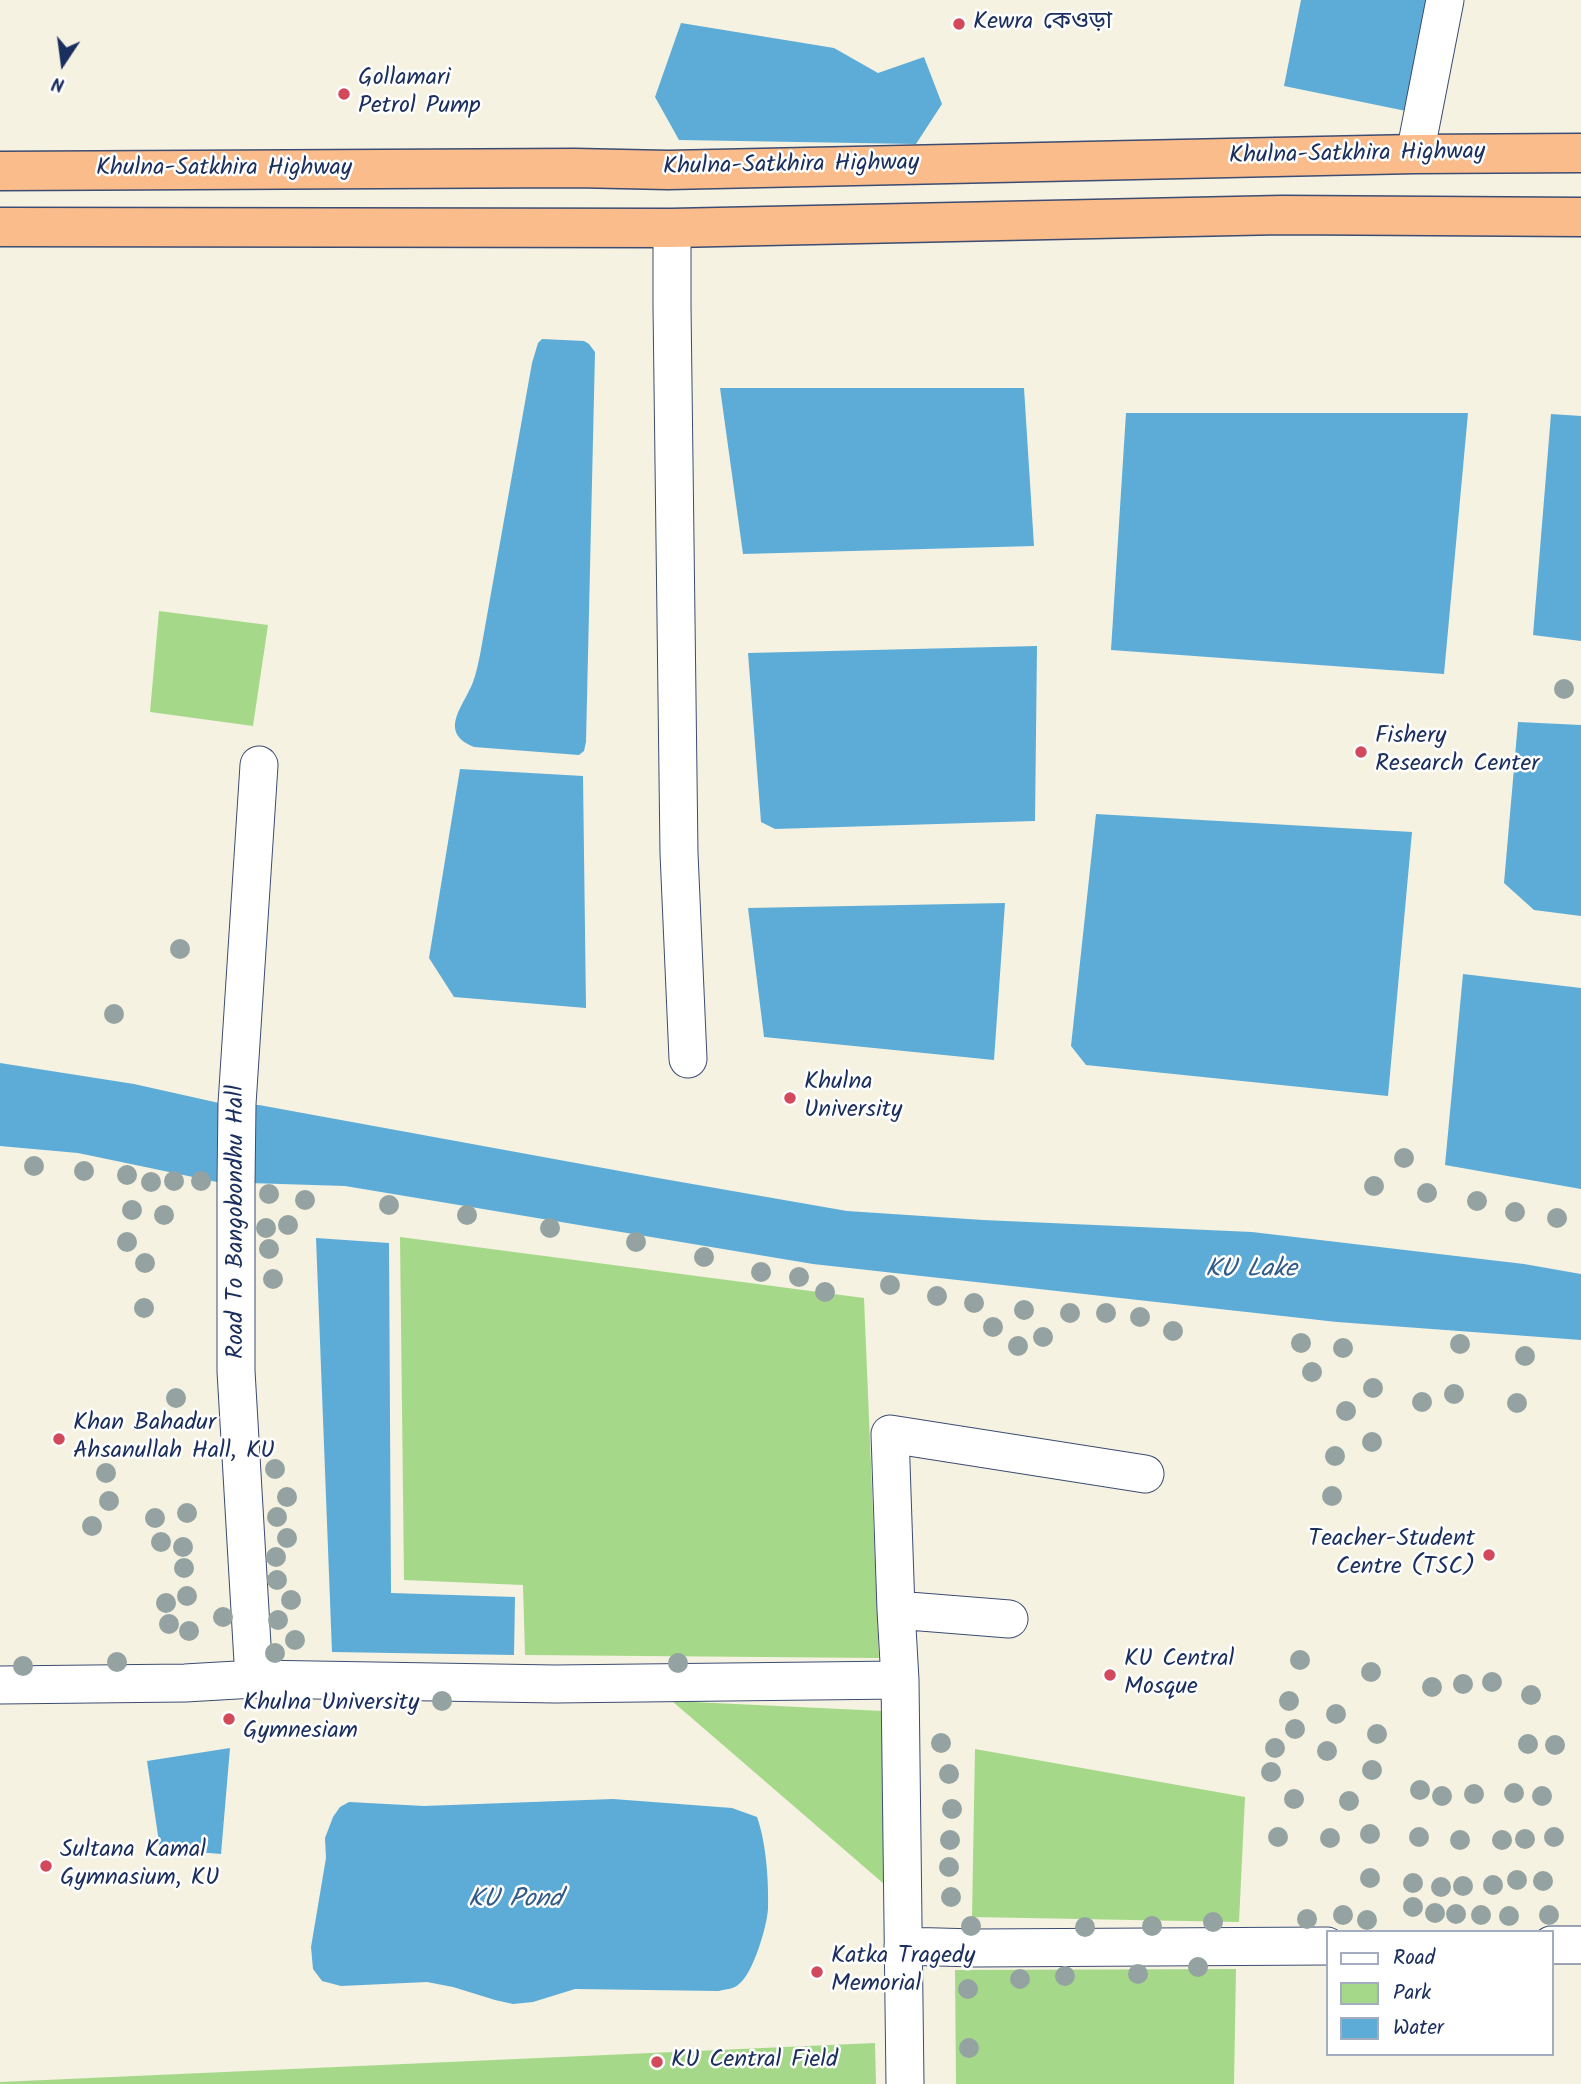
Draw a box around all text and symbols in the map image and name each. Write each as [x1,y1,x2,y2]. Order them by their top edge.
place label: Kewra কেওড়া [973,10,1112,38]
marker: Kewra কেওড়া [951,16,967,32]
north arrow [28,28,98,98]
place label: Gollamari Petrol Pump [358,66,481,122]
text: N [49,67,67,99]
marker: Gollamari Petrol Pump [336,86,352,102]
street label: Khulna-Satkhira Highway [1229,139,1485,173]
street label: Khulna-Satkhira Highway [663,150,919,184]
street label: Khulna-Satkhira Highway [96,156,352,184]
place label: Fishery Research Center [1375,724,1539,780]
marker: Fishery Research Center [1353,744,1369,760]
place label: Khulna University [804,1070,902,1126]
street label: Road To Bangobondhu Hall [224,1085,252,1359]
marker: Khulna University [782,1090,798,1106]
water label: KU Lake [1205,1256,1297,1288]
place label: Khan Bahadur Ahsanullah Hall, KU [73,1411,275,1467]
marker: Khan Bahadur Ahsanullah Hall, KU [51,1431,67,1447]
place label: Teacher-Student Centre (TSC) [1308,1527,1475,1583]
marker: Teacher-Student Centre (TSC) [1481,1547,1497,1563]
place label: KU Central Mosque [1124,1647,1234,1703]
marker: KU Central Mosque [1102,1667,1118,1683]
place label: Khulna University Gymnesiam [243,1691,419,1747]
marker: Khulna University Gymnesiam [221,1711,237,1727]
place label: Sultana Kamal Gymnasium, KU [60,1838,219,1894]
marker: Sultana Kamal Gymnasium, KU [38,1858,54,1874]
water label: KU Pond [468,1886,562,1918]
legend [1326,1930,1553,2056]
text: Road [1393,1942,1435,1975]
place label: Katka Tragedy Memorial [831,1944,975,2000]
marker: Katka Tragedy Memorial [809,1964,825,1980]
text: Park [1393,1977,1431,2010]
text: Water [1393,2012,1444,2045]
place label: KU Central Field [671,2048,838,2076]
marker: KU Central Field [649,2054,665,2070]

